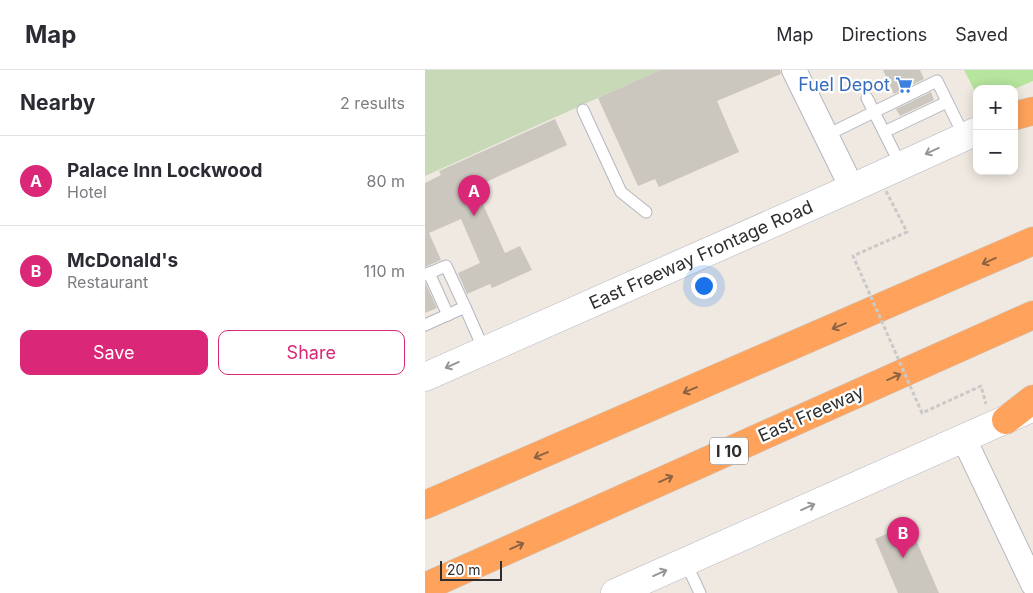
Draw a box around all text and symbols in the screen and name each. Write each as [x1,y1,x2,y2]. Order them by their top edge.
text: Map [25,20,76,49]
text: Map [776,24,814,45]
text: Directions [842,24,927,45]
text: Saved [955,24,1008,45]
place label: Fuel Depot [798,74,890,95]
supermarket icon: Fuel Depot [894,75,914,95]
map controls [973,85,1018,175]
button: + [973,85,1018,130]
text: Nearby [20,90,95,115]
text: 2 results [340,93,405,113]
button: − [973,130,1018,175]
one-way arrow [925,147,940,157]
text: Palace Inn Lockwood [67,159,263,182]
text: A [30,171,42,191]
text: 80 m [366,171,405,191]
pin: A [458,175,490,216]
text: Hotel [67,182,107,202]
street label: East Freeway Frontage Road [586,196,816,313]
text: McDonald's [67,249,178,272]
one-way arrow [982,257,997,267]
text: B [31,261,41,281]
text: 110 m [363,261,405,281]
text: Restaurant [67,272,148,292]
your location [691,273,717,299]
one-way arrow [832,321,847,331]
button: Save [20,330,208,375]
button: Share [218,330,405,375]
one-way arrow [445,360,460,370]
one-way arrow [886,372,901,382]
street label: East Freeway [755,381,867,446]
one-way arrow [683,386,698,396]
road number: I 10 [710,438,748,464]
one-way arrow [534,450,549,460]
one-way arrow [658,474,673,484]
one-way arrow [800,501,815,511]
pin: B [887,517,919,558]
one-way arrow [509,540,524,550]
scale bar [440,558,503,581]
text: 20 m [447,561,481,578]
one-way arrow [652,567,667,577]

